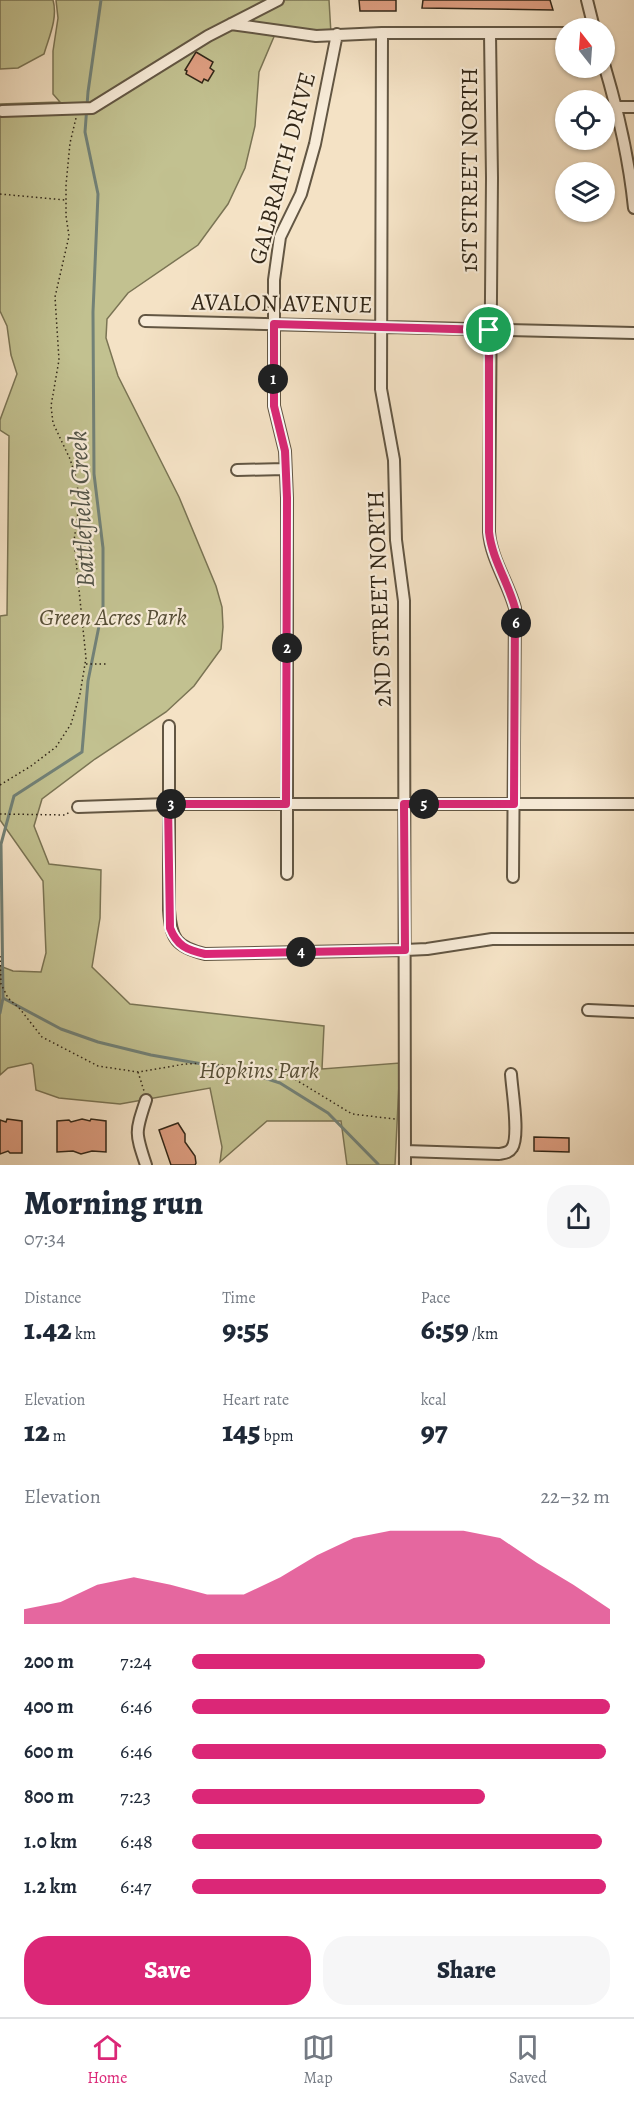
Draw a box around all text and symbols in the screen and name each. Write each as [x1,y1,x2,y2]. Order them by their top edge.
north arrow [555,18,615,78]
map controls [555,18,615,222]
street label: 1ST STREET NORTH [453,67,485,273]
street label: GALBRAITH DRIVE [241,68,323,268]
button: locate [555,90,615,150]
button: layers [555,162,615,222]
street label: AVALON AVENUE [190,285,373,321]
pin [463,304,514,355]
icon: arrive [472,313,505,346]
pin: 1 [258,364,288,394]
text: 1 [270,368,276,390]
water label: Battlefield Creek [60,430,103,588]
street label: 2ND STREET NORTH [359,490,399,708]
park label: Green Acres Park [39,601,187,633]
pin: 6 [501,608,531,638]
text: 6 [512,612,520,634]
pin: 2 [272,633,302,663]
text: 2 [283,637,291,659]
pin: 3 [156,789,186,819]
pin: 5 [409,789,439,819]
text: 3 [168,793,174,815]
text: 5 [421,793,427,815]
pin: 4 [286,937,316,967]
text: 4 [297,941,305,963]
park label: Hopkins Park [199,1054,320,1086]
text: Morning run [24,1180,203,1225]
button: share [547,1185,610,1248]
text: 07:34 [24,1225,65,1252]
text: Distance [24,1287,81,1309]
text: Time [222,1287,256,1309]
text: Pace [421,1287,450,1309]
text: 1.42 [24,1309,72,1349]
text: 9:55 [222,1309,269,1349]
text: 6:59 [421,1309,469,1349]
text: km [72,1323,96,1345]
text: /km [469,1323,498,1345]
text: Elevation [24,1389,85,1411]
text: Heart rate [222,1389,289,1411]
text: kcal [421,1389,446,1411]
text: 12 [24,1411,50,1451]
text: 145 [222,1411,260,1451]
text: 97 [421,1411,448,1451]
text: m [50,1425,66,1447]
text: bpm [260,1425,294,1447]
text: Elevation [24,1483,101,1510]
text: 22–32 m [540,1483,610,1510]
text: 200 m [24,1648,74,1675]
text: 7:24 [120,1648,152,1675]
text: 400 m [24,1693,74,1720]
text: 6:46 [120,1693,152,1720]
text: 600 m [24,1738,74,1765]
text: 6:46 [120,1738,152,1765]
text: 800 m [24,1783,74,1810]
text: 7:23 [120,1783,151,1810]
text: 1.0 km [24,1828,77,1855]
text: 6:48 [120,1828,153,1855]
text: 1.2 km [24,1873,77,1900]
text: 6:47 [120,1873,151,1900]
button: Save [24,1936,311,2005]
button: Share [323,1936,610,2005]
tab: Home [87,2031,127,2089]
tab: Map [302,2031,335,2089]
tab: Saved [509,2031,547,2089]

